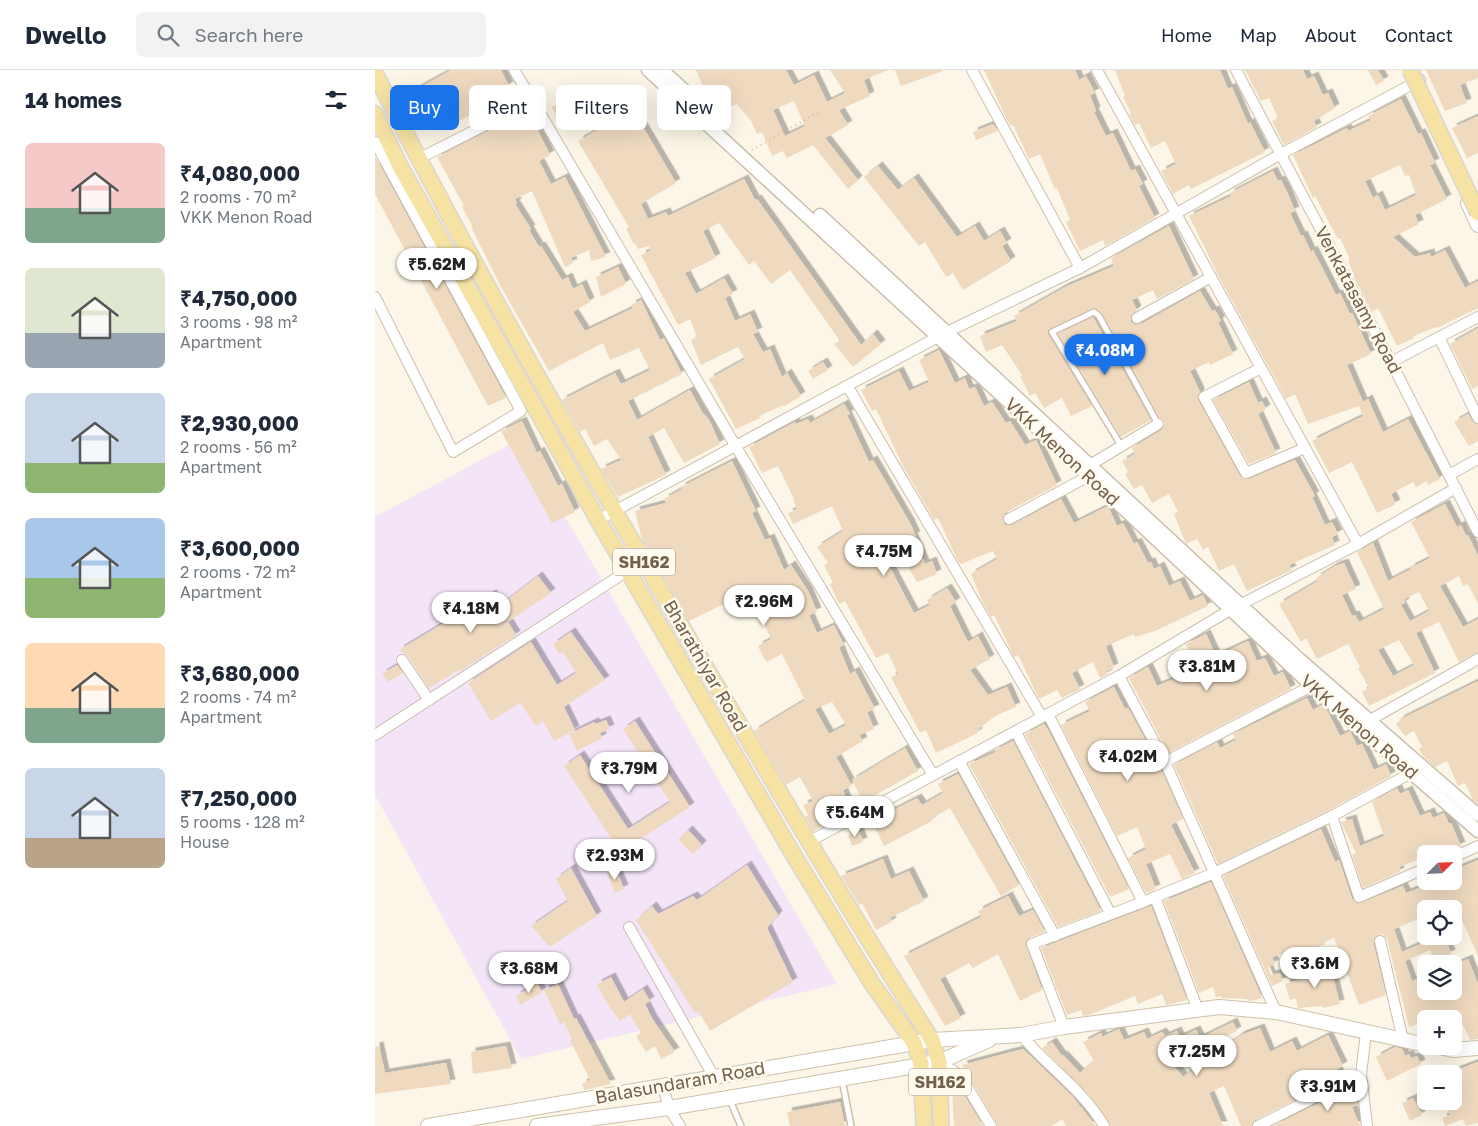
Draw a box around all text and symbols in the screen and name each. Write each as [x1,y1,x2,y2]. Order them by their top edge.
search box [136,12,486,57]
text: Dwello [25,20,106,49]
icon: search [154,21,182,49]
text: Search here [194,23,303,46]
text: Home [1161,24,1212,46]
text: Map [1240,24,1277,46]
text: About [1305,24,1357,46]
text: Contact [1385,24,1453,46]
chip: Buy [390,85,459,130]
chip: Rent [469,85,546,130]
chip: Filters [556,85,647,130]
chip: New [657,85,731,130]
icon: filters [322,86,350,114]
text: 14 homes [25,87,122,113]
text: ₹4,080,000 [180,160,300,186]
icon: home [65,163,125,223]
text: 2 rooms · 70 m² [180,187,296,207]
text: VKK Menon Road [180,207,312,227]
street label: Venkatasamy Road [1311,222,1407,377]
pin: ₹5.62M [396,248,478,290]
text: ₹5.62M [408,254,466,274]
text: ₹4,750,000 [180,285,297,311]
icon: home [65,288,125,348]
text: 3 rooms · 98 m² [180,312,297,332]
text: Apartment [180,332,262,352]
pin: ₹4.08M [1064,334,1146,376]
text: ₹4.08M [1075,340,1135,360]
street label: VKK Menon Road [1001,392,1125,510]
text: ₹2,930,000 [180,410,299,436]
icon: home [65,413,125,473]
text: 2 rooms · 56 m² [180,437,297,457]
text: Apartment [180,457,262,477]
pin: ₹4.75M [843,534,925,577]
text: ₹3,600,000 [180,535,300,561]
icon: home [65,538,125,598]
text: ₹4.75M [856,541,913,561]
road number: SH162 [613,548,675,576]
text: 2 rooms · 72 m² [180,562,296,582]
text: Apartment [180,582,262,602]
pin: ₹2.96M [723,584,805,627]
text: ₹2.96M [735,591,793,611]
pin: ₹4.18M [430,592,512,634]
street label: Bharathiyar Road [659,596,753,735]
text: ₹4.18M [443,598,500,618]
pin: ₹3.81M [1166,650,1248,692]
text: ₹3.81M [1179,656,1235,676]
text: ₹3,680,000 [180,660,300,686]
icon: home [65,663,125,723]
street label: VKK Menon Road [1296,669,1423,783]
text: 2 rooms · 74 m² [180,687,296,707]
text: Apartment [180,707,262,727]
pin: ₹4.02M [1087,740,1169,782]
text: ₹4.02M [1099,746,1157,766]
pin: ₹3.79M [588,752,670,794]
text: ₹3.79M [600,758,658,778]
text: ₹7,250,000 [180,785,297,811]
icon: home [65,788,125,848]
pin: ₹5.64M [814,796,896,838]
text: ₹5.64M [826,802,884,822]
text: 5 rooms · 128 m² [180,812,305,832]
text: House [180,832,229,852]
pin: ₹2.93M [574,838,656,881]
text: ₹2.93M [586,845,644,865]
north arrow [1417,845,1463,890]
map controls [1417,845,1462,1110]
button: locate [1417,900,1462,945]
pin: ₹3.6M [1280,946,1350,989]
pin: ₹3.68M [488,952,570,994]
text: ₹3.6M [1291,953,1339,973]
button: layers [1417,955,1462,1000]
text: ₹3.68M [500,958,558,978]
button: + [1417,1010,1462,1055]
pin: ₹7.25M [1156,1034,1238,1077]
text: ₹7.25M [1169,1041,1225,1061]
street label: Balasundaram Road [593,1056,767,1108]
button: − [1417,1065,1462,1110]
road number: SH162 [909,1069,971,1096]
pin: ₹3.91M [1287,1070,1369,1112]
text: ₹3.91M [1300,1076,1356,1096]

